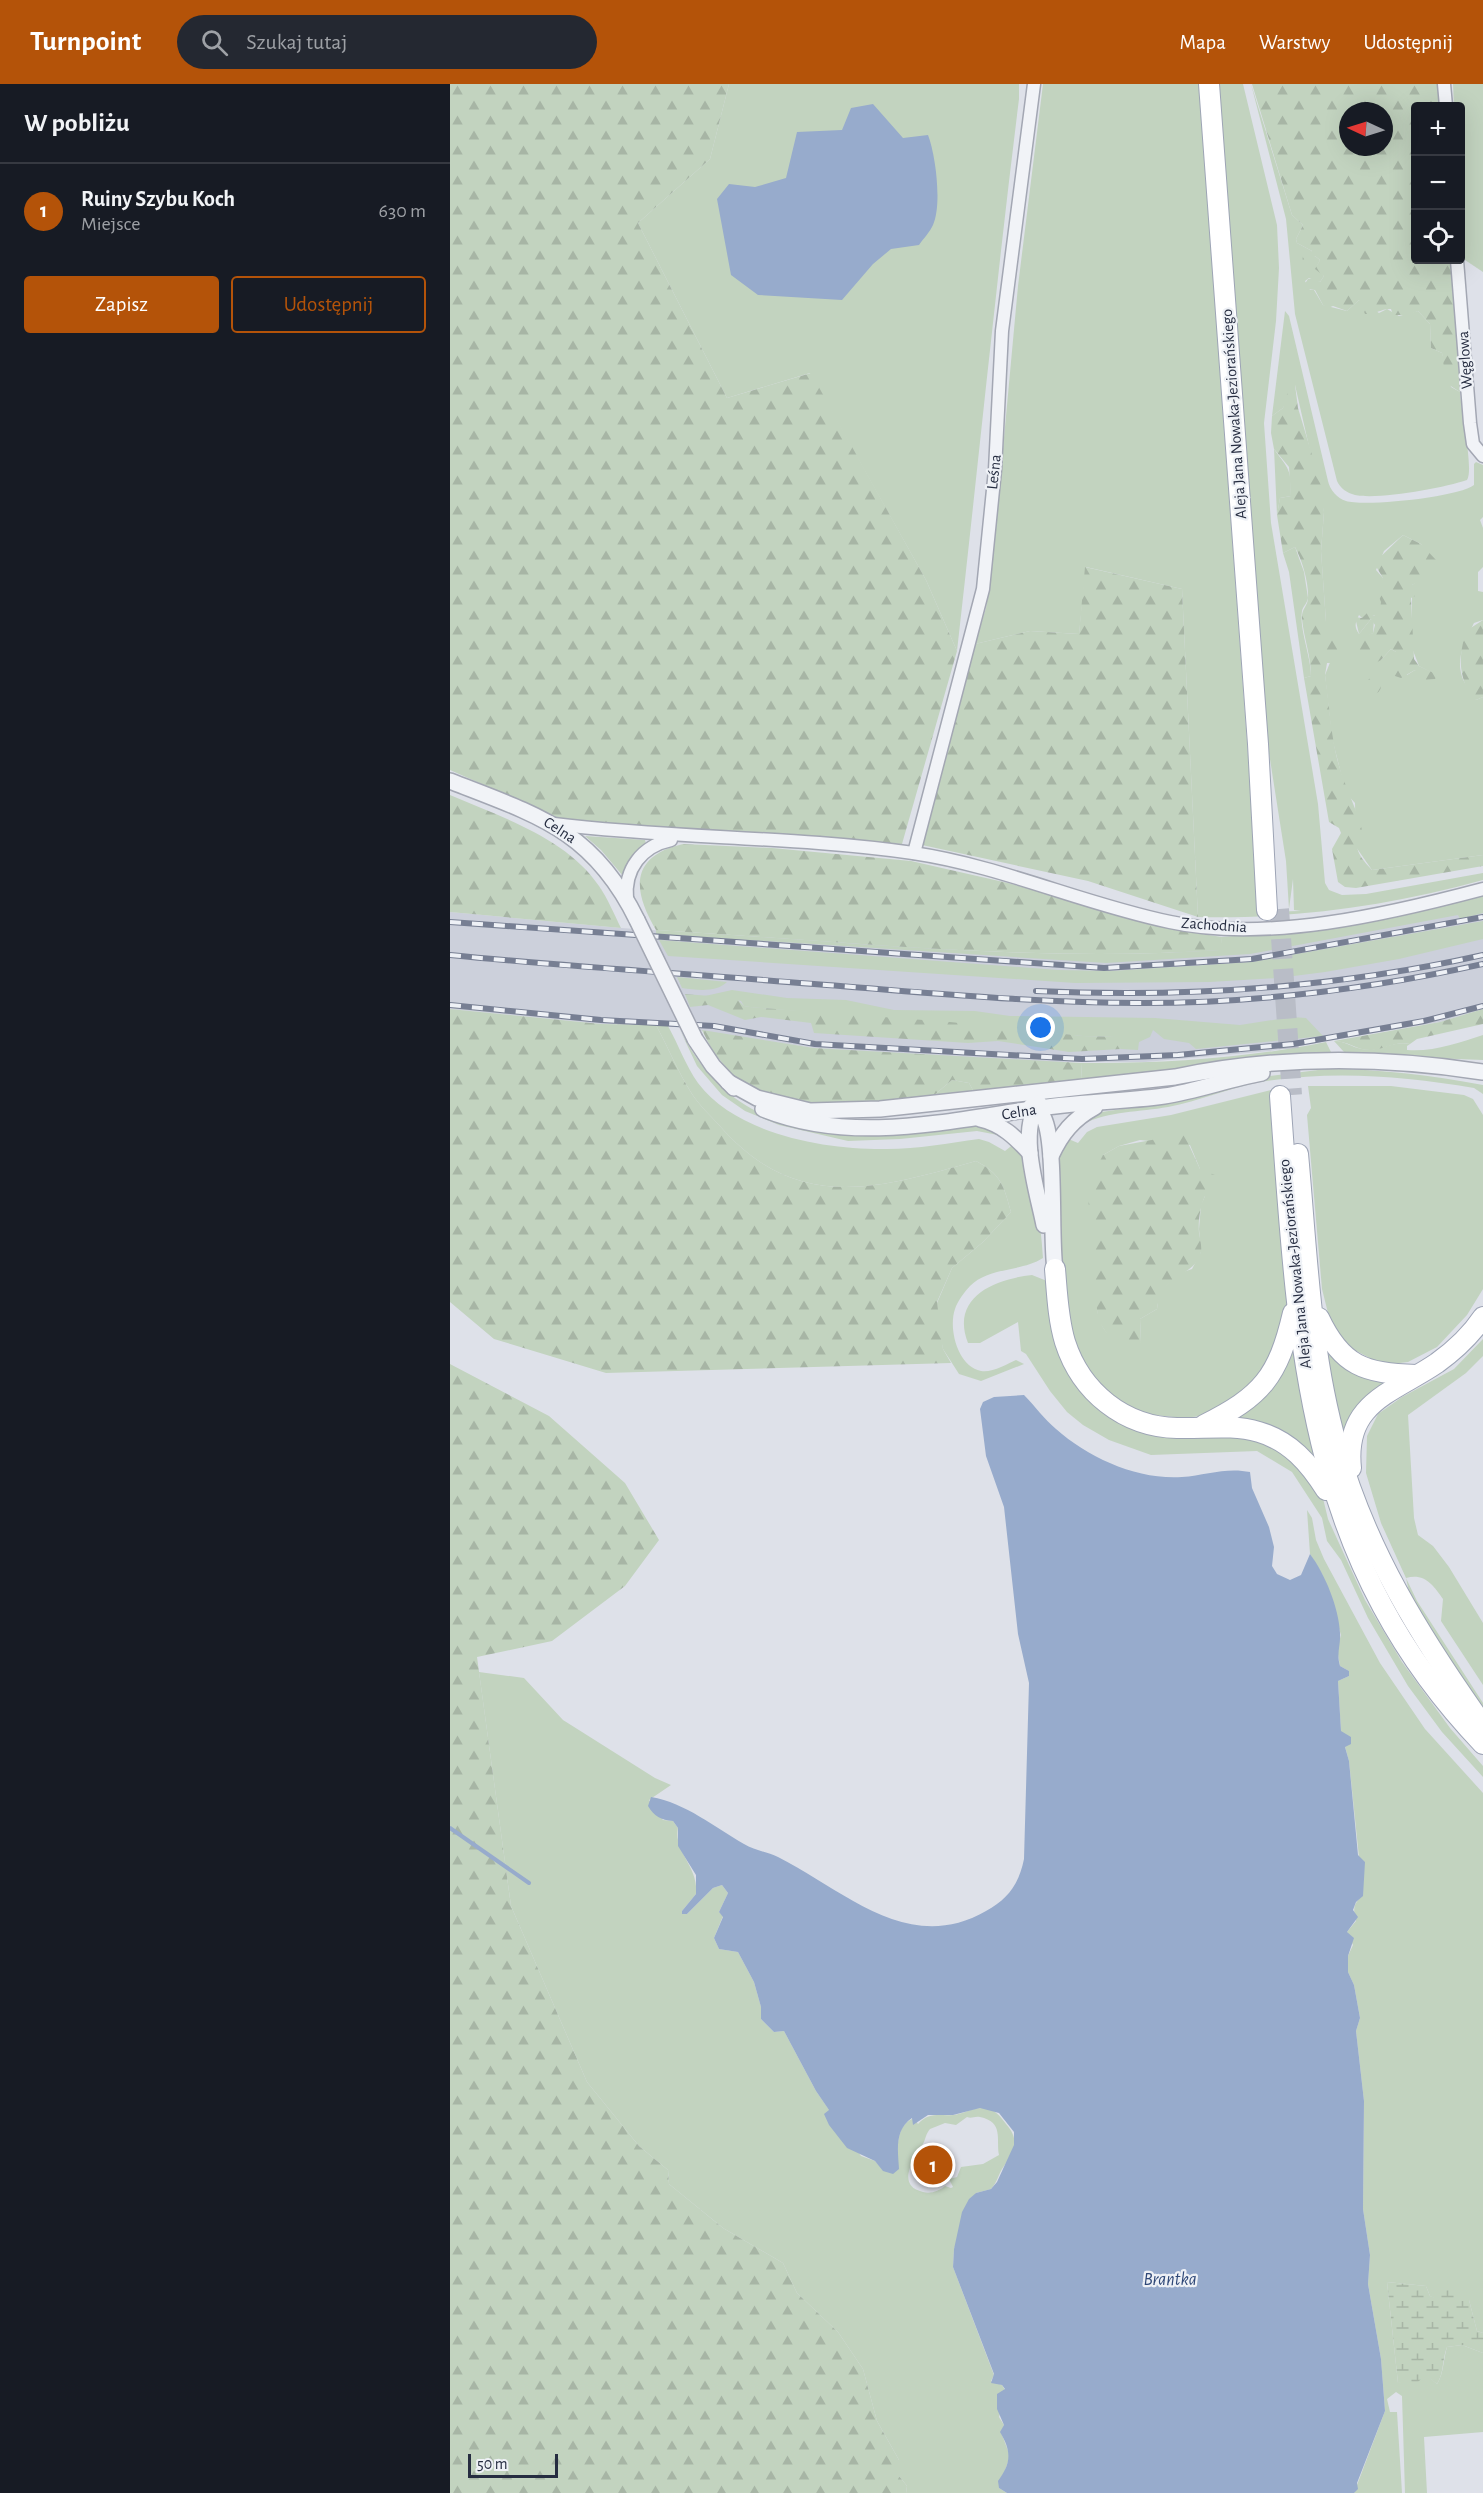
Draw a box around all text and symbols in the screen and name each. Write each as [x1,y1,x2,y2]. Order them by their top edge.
search box [177,15,597,69]
icon: search [198,26,231,59]
text: Turnpoint [30,28,141,56]
text: Szukaj tutaj [246,31,347,53]
text: Mapa [1180,32,1226,53]
text: Warstwy [1259,32,1330,53]
text: Udostępnij [1363,32,1453,53]
north arrow [1339,102,1393,156]
map controls [1411,102,1465,264]
button: + [1411,102,1465,156]
text: W pobliżu [24,110,130,136]
button: − [1411,156,1465,210]
text: Ruiny Szybu Koch [81,188,235,210]
text: 1 [40,201,47,221]
text: 630 m [379,201,426,221]
button: locate [1411,210,1465,264]
text: Miejsce [81,214,140,234]
button: Zapisz [24,276,219,333]
button: Udostępnij [231,276,426,333]
street label: Aleja Jana Nowaka-Jeziorańskiego [1219,308,1250,520]
street label: Węglowa [1455,330,1475,390]
street label: Leśna [984,454,1004,490]
street label: Celna [541,814,579,846]
street label: Zachodnia [1181,915,1247,935]
your location [1026,1013,1055,1042]
street label: Celna [1000,1101,1038,1123]
street label: Aleja Jana Nowaka-Jeziorańskiego [1276,1158,1315,1370]
pin: 1 [914,2142,952,2188]
water label: Brantka [1143,2271,1197,2289]
scale bar [468,2451,558,2478]
text: 50 m [477,2456,508,2472]

